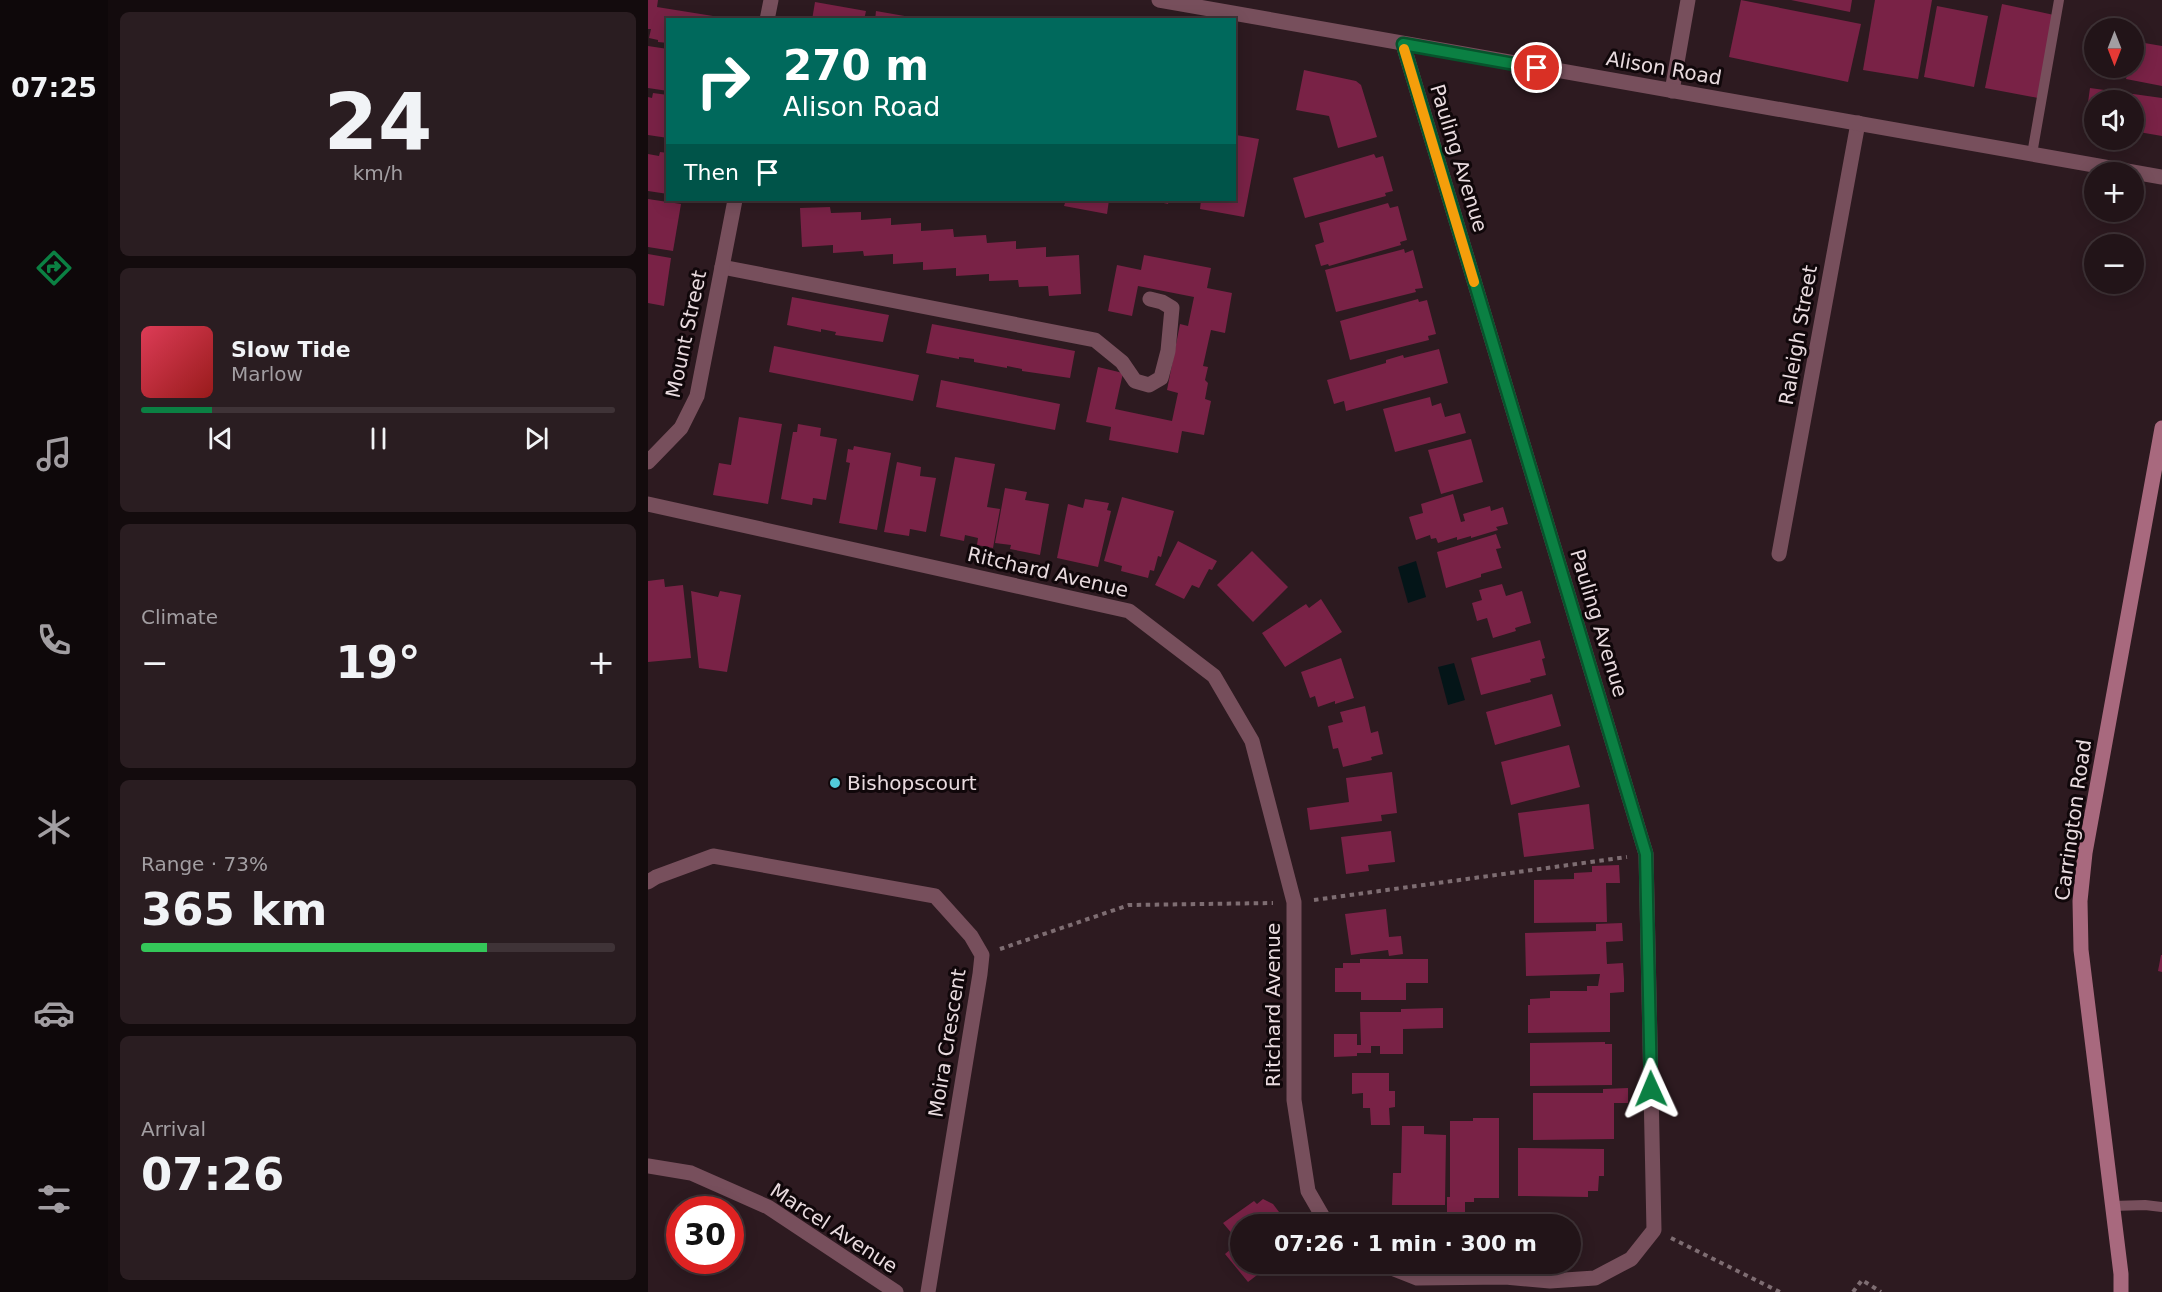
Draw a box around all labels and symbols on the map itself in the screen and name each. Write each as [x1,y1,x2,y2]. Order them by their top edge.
north arrow [2084,18,2144,78]
pin [1511,42,1562,93]
street label: Alison Road [1604,46,1724,90]
street label: Pauling Avenue [1425,81,1493,235]
street label: Raleigh Street [1774,263,1822,407]
street label: Mount Street [661,268,711,400]
street label: Ritchard Avenue [965,542,1131,602]
street label: Pauling Avenue [1565,546,1633,700]
street label: Carrington Road [2050,738,2096,902]
place label: Bishopscourt [847,771,977,795]
marker: Bishopscourt [828,776,842,790]
street label: Ritchard Avenue [1261,923,1285,1087]
street label: Moira Crescent [923,967,971,1119]
position arrow [1619,1057,1683,1121]
street label: Marcel Avenue [766,1178,902,1278]
speed limit sign: 30 [666,1196,744,1274]

